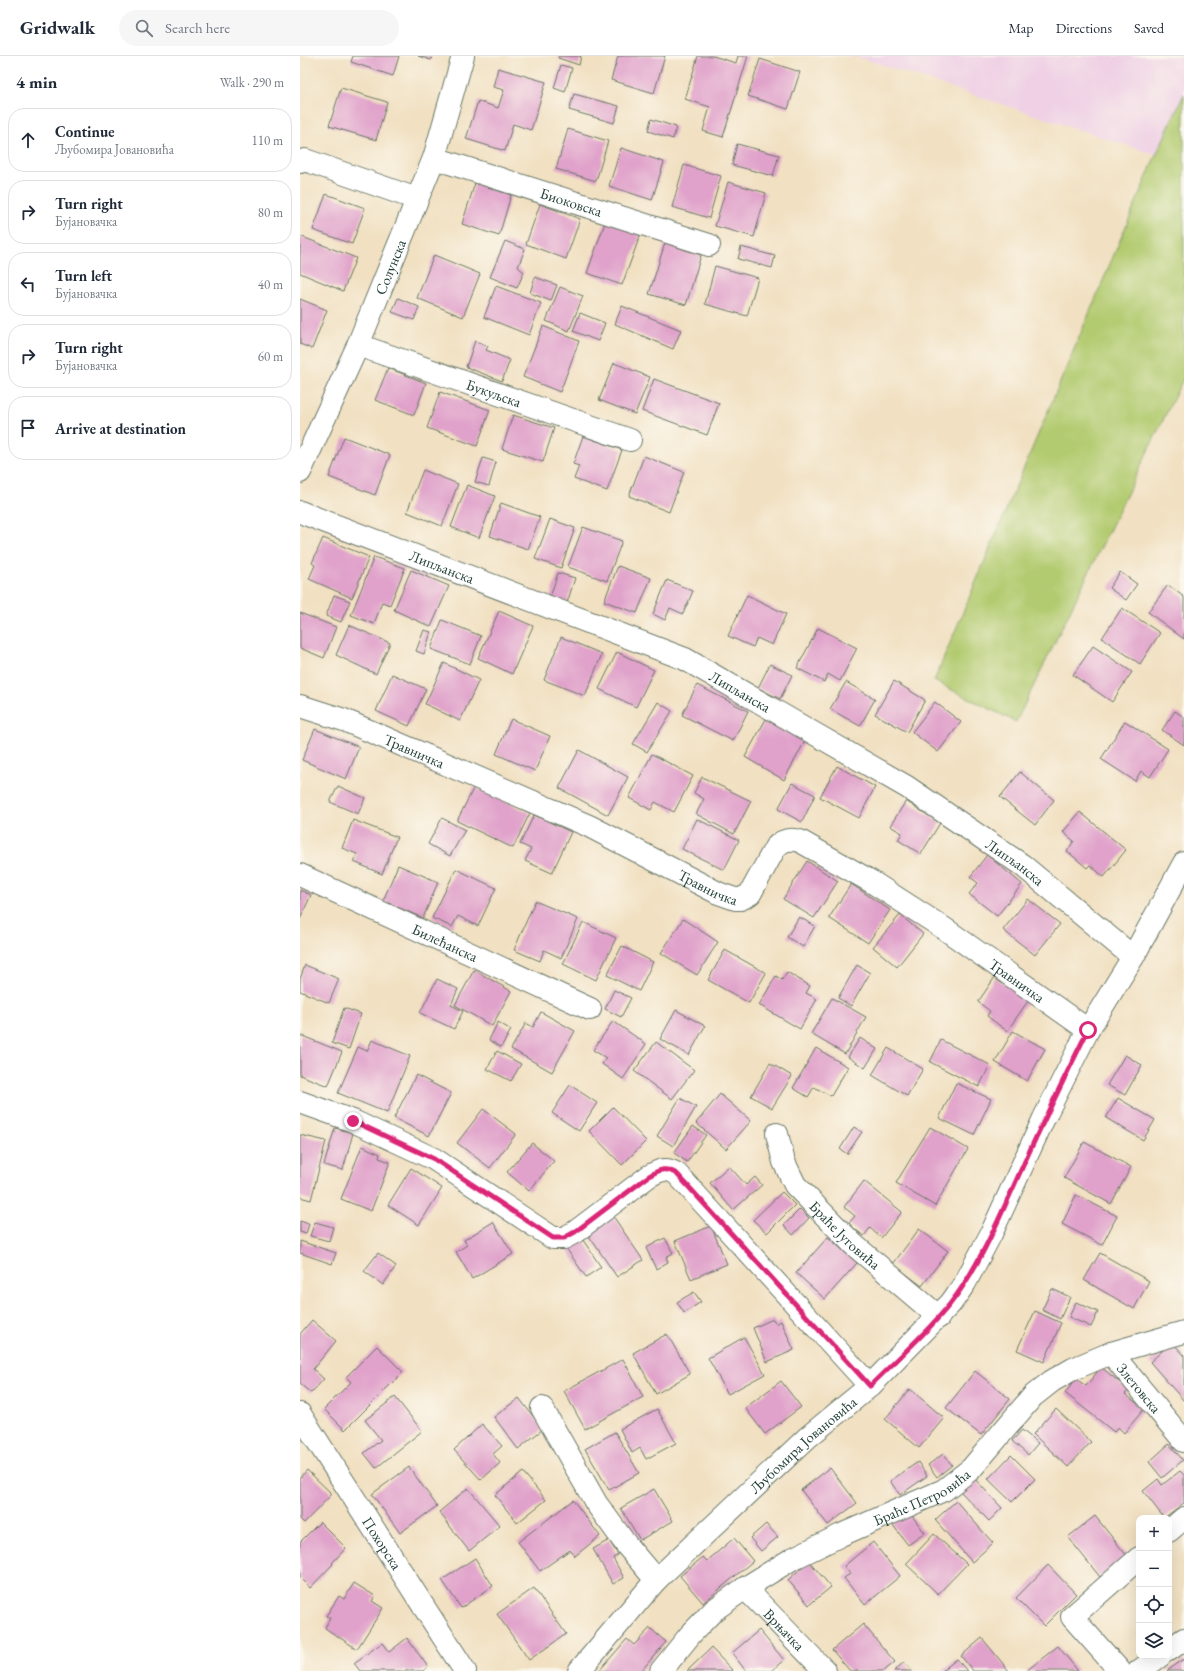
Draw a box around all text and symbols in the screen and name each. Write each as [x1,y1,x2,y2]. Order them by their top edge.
search box [119,10,399,46]
text: Gridwalk [20,15,95,40]
icon: search [133,17,155,39]
text: Search here [165,18,230,37]
text: Map [1008,19,1034,37]
text: Directions [1056,19,1112,37]
text: Saved [1134,19,1164,37]
text: 4 min [16,71,57,93]
text: Walk · 290 m [220,74,284,91]
text: Continue [55,122,115,141]
icon: ahead [17,129,39,151]
text: 110 m [252,132,283,149]
text: Љубомира Јовановића [55,141,174,158]
street label: Биоковска [538,183,605,220]
text: Turn right [55,194,123,213]
icon: right [17,201,39,223]
text: 80 m [258,204,283,221]
text: Бујановачка [55,213,117,230]
street label: Солунска [370,236,410,297]
text: Turn left [55,266,112,285]
icon: left [17,273,39,295]
text: 40 m [258,276,283,293]
text: Бујановачка [55,285,117,302]
text: Turn right [55,338,123,357]
icon: right [17,345,39,367]
text: 60 m [258,348,283,365]
text: Бујановачка [55,357,117,374]
street label: Букуљска [464,374,524,411]
icon: arrive [17,417,39,439]
text: Arrive at destination [55,419,186,438]
street label: Липљанска [407,545,477,587]
street label: Липљанска [706,666,774,716]
street label: Травничка [381,729,448,772]
street label: Липљанска [983,834,1049,889]
street label: Травничка [675,865,740,909]
street label: Билећанска [409,919,481,965]
street label: Травничка [986,954,1049,1006]
route start [1079,1021,1097,1039]
route end [344,1112,362,1130]
street label: Браће Југовића [806,1196,885,1273]
street label: Злетовска [1113,1359,1166,1417]
street label: Љубомира Јовановића [745,1392,860,1497]
street label: Браће Петровића [870,1464,974,1529]
street label: Похорска [359,1513,407,1573]
map controls [1136,1515,1172,1659]
button: + [1136,1515,1172,1551]
button: − [1136,1551,1172,1587]
button: locate [1136,1587,1172,1623]
street label: Врњачка [760,1604,809,1654]
button: layers [1136,1623,1172,1659]

